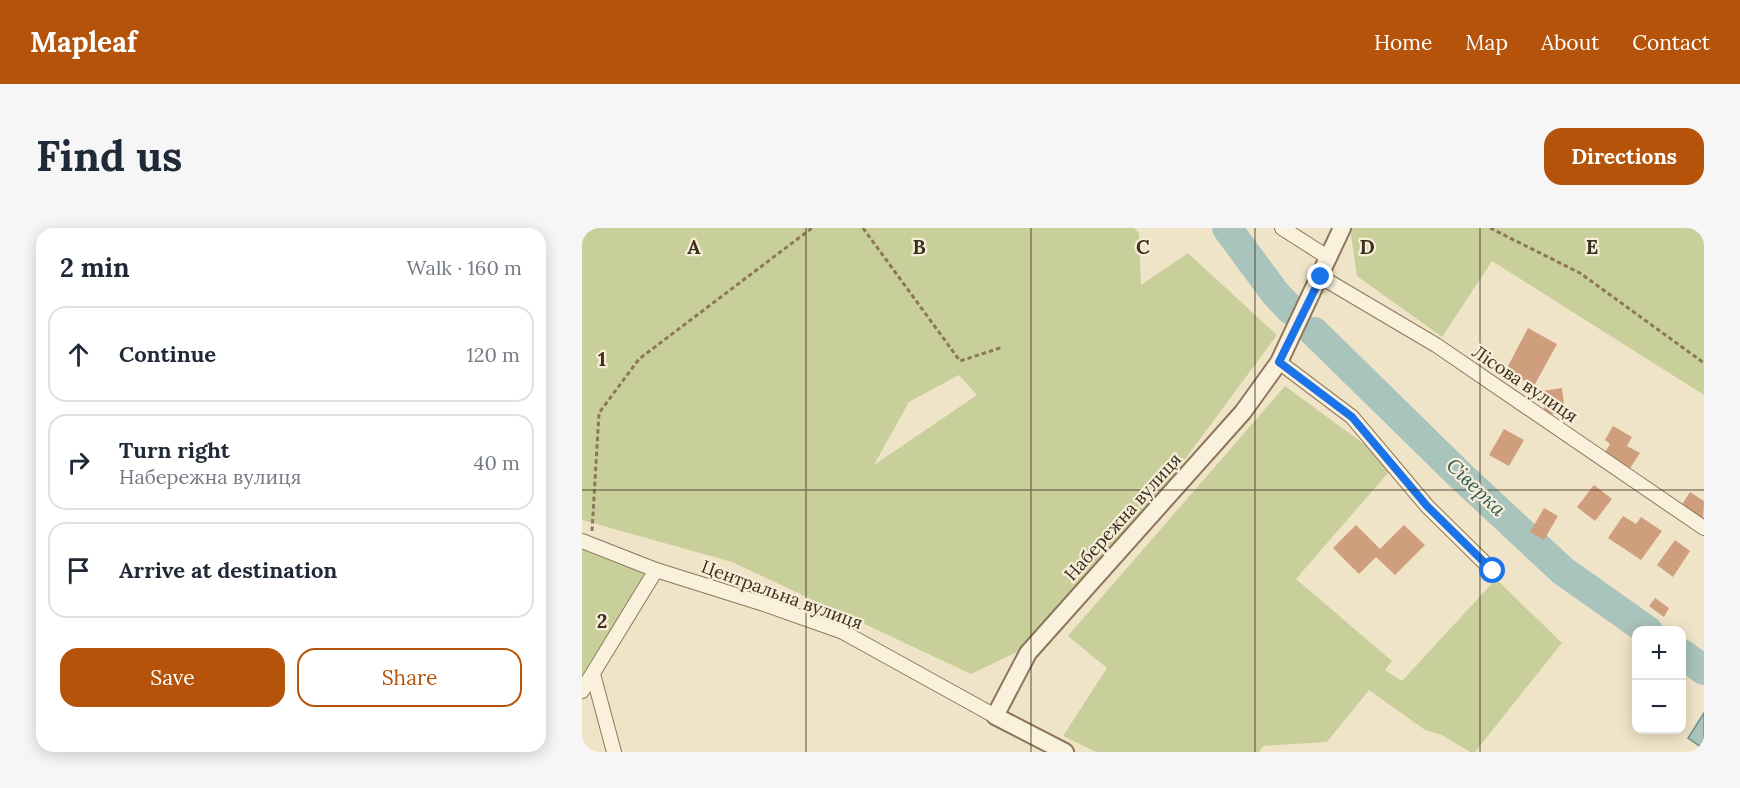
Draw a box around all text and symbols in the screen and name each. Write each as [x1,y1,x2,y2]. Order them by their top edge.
text: Mapleaf [30,24,137,60]
text: Home [1374,29,1432,56]
text: Map [1465,29,1508,56]
text: About [1541,29,1599,56]
text: Contact [1632,29,1710,56]
button: Directions [1544,128,1704,185]
text: Find us [36,129,182,183]
text: A [687,234,701,259]
text: B [912,234,926,259]
text: C [1136,234,1150,259]
text: D [1359,234,1375,259]
text: E [1586,234,1598,259]
text: 2 min [60,251,130,284]
text: Walk · 160 m [406,255,522,280]
route end [1307,263,1333,289]
icon: ahead [62,338,95,371]
text: Continue [119,340,216,368]
street label: Лісова вулиця [1468,340,1583,427]
text: 120 m [466,342,520,367]
text: 1 [598,346,606,371]
text: Turn right [119,436,230,464]
icon: right [62,446,95,479]
street label: Набережна вулиця [1059,448,1186,585]
text: 40 m [474,450,520,475]
water label: Сіверка [1441,452,1511,521]
text: Набережна вулиця [119,464,301,489]
icon: arrive [62,554,95,587]
street label: Центральна вулиця [698,555,866,634]
text: Arrive at destination [119,556,337,584]
route start [1479,557,1505,583]
text: 2 [597,608,607,633]
map controls [1632,626,1686,734]
button: + [1632,626,1686,680]
button: Save [60,648,285,707]
button: Share [297,648,522,707]
button: − [1632,680,1686,734]

